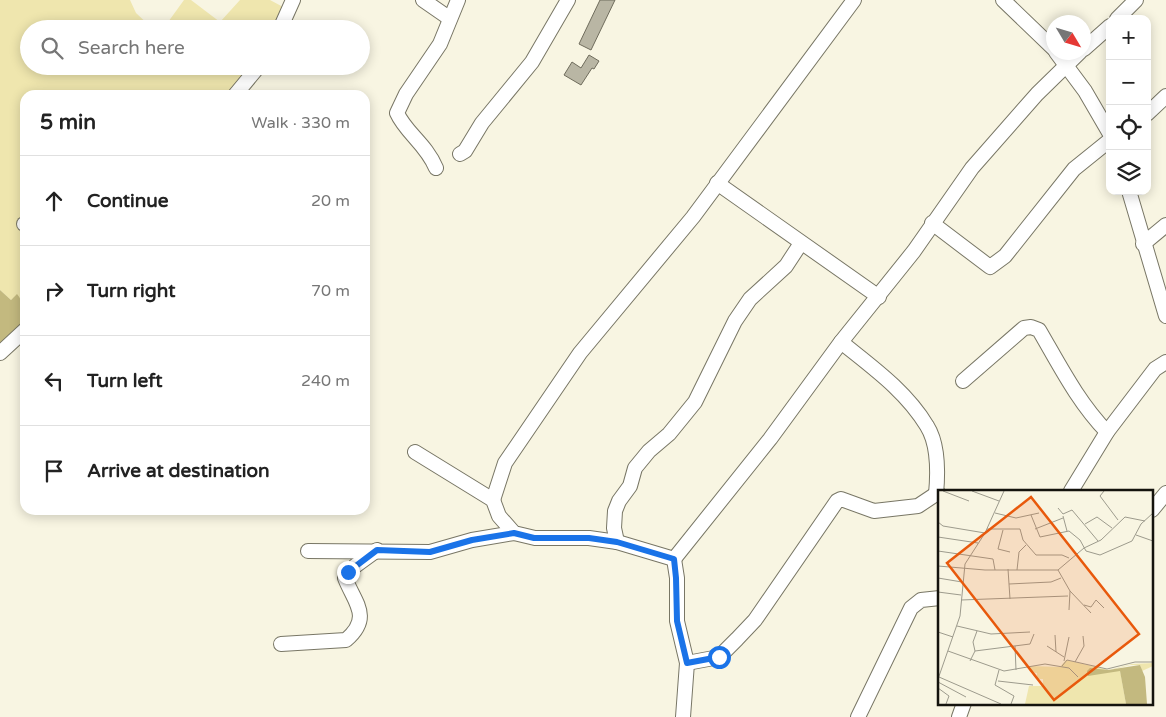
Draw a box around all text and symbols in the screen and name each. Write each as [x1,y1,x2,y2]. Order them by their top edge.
north arrow [1046,15,1091,60]
map controls [1106,15,1151,195]
button: + [1106,15,1151,60]
search box [20,20,370,75]
icon: search [38,34,66,62]
text: Search here [78,37,185,59]
button: − [1106,60,1151,105]
button: locate [1106,105,1151,150]
text: 5 min [40,110,96,135]
text: Walk · 330 m [251,113,350,133]
button: layers [1106,150,1151,195]
icon: ahead [40,187,68,215]
text: Continue [87,190,169,212]
text: 20 m [311,191,350,211]
icon: right [40,277,68,305]
text: Turn right [87,280,175,302]
text: 70 m [311,281,350,301]
icon: left [40,367,68,395]
text: Turn left [87,370,163,392]
text: 240 m [301,371,350,391]
icon: arrive [40,457,68,485]
text: Arrive at destination [87,460,270,482]
inset map [938,490,1154,704]
route end [337,561,360,584]
route start [708,646,731,669]

